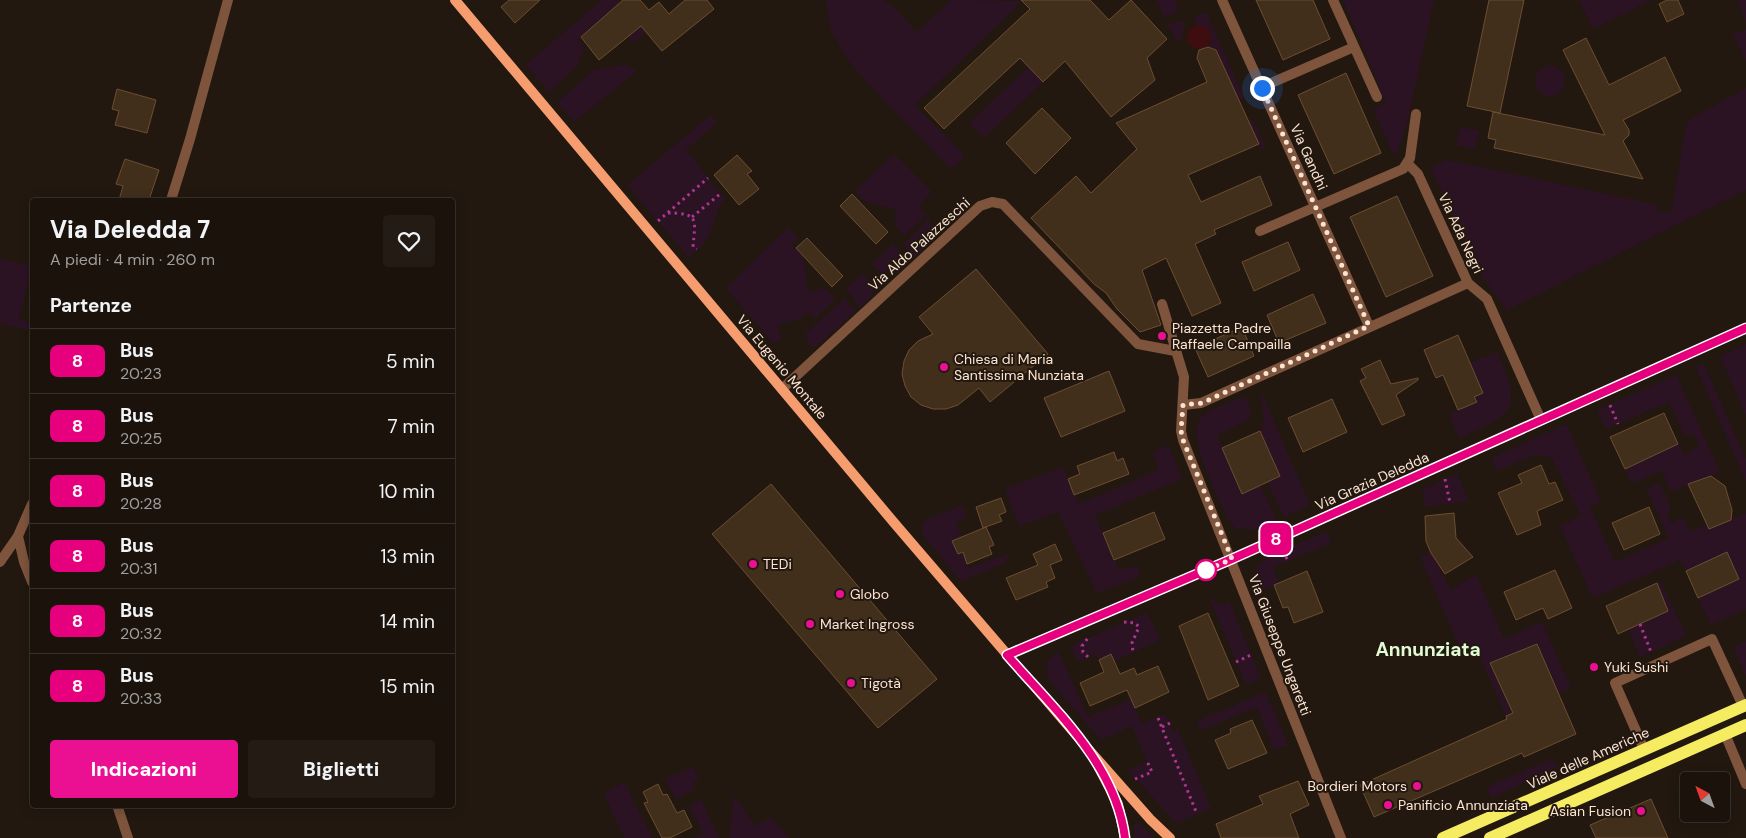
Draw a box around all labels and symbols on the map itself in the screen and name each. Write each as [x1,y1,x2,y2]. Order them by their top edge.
your location [1250,76,1275,101]
street label: Via Gandhi [1286,121,1332,193]
street label: Via Ada Negri [1434,190,1488,276]
street label: Via Aldo Palazzeschi [864,194,974,294]
street label: Via Eugenio Montale [733,311,831,423]
place label: Piazzetta Padre Raffaele Campailla [1172,319,1291,353]
marker: Piazzetta Padre Raffaele Campailla [1156,330,1168,342]
place label: Chiesa di Maria Santissima Nunziata [954,350,1084,384]
marker: Chiesa di Maria Santissima Nunziata [938,361,950,373]
street label: Via Grazia Deledda [1312,448,1432,514]
line badge: 8 [1260,523,1292,555]
place label: TEDi [763,555,792,573]
marker: TEDi [747,558,759,570]
unlabelled marker [1195,559,1217,581]
street label: Via Giuseppe Ungaretti [1245,572,1315,718]
place label: Globo [850,585,889,603]
marker: Globo [834,588,846,600]
place label: Market Ingross [820,615,914,633]
marker: Market Ingross [804,618,816,630]
district label: Annunziata [1375,637,1481,662]
place label: Yuki Sushi [1604,658,1668,676]
marker: Yuki Sushi [1588,661,1600,673]
place label: Tigotà [861,674,901,692]
marker: Tigotà [845,677,857,689]
street label: Viale delle Americhe [1524,723,1652,793]
north arrow [1680,772,1730,822]
place label: Bordieri Motors [1307,777,1407,795]
marker: Bordieri Motors [1411,780,1423,792]
place label: Panificio Annunziata [1398,796,1528,814]
marker: Panificio Annunziata [1382,799,1394,811]
place label: Asian Fusion [1550,802,1631,820]
marker: Asian Fusion [1635,805,1647,817]

